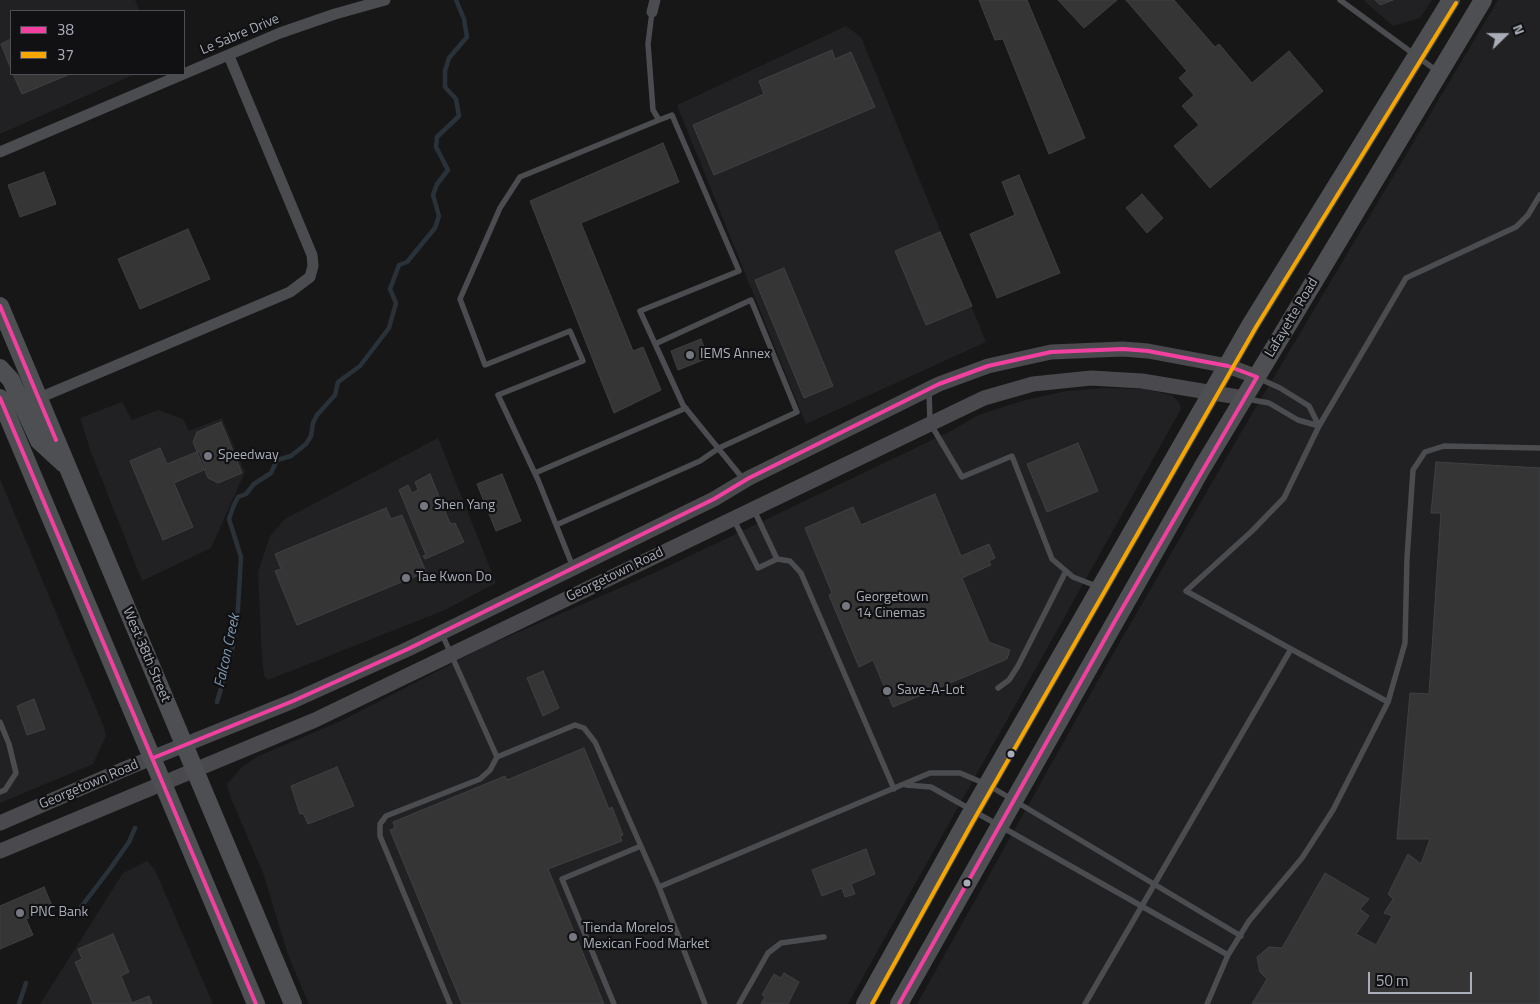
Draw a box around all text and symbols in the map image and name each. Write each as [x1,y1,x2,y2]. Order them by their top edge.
legend [10,10,185,75]
north arrow [1480,10,1530,60]
street label: Le Sabre Drive [198,11,282,59]
text: 38 [57,18,74,41]
text: N [1508,21,1531,38]
text: 37 [57,43,74,66]
street label: Lafayette Road [1262,275,1322,361]
place label: IEMS Annex [700,347,770,363]
marker: IEMS Annex [684,349,696,361]
place label: Speedway [218,448,279,464]
marker: Speedway [202,450,214,462]
place label: Shen Yang [434,498,495,514]
marker: Shen Yang [418,500,430,512]
street label: Georgetown Road [564,544,666,606]
place label: Tae Kwon Do [416,570,492,586]
marker: Tae Kwon Do [400,572,412,584]
place label: Georgetown 14 Cinemas [856,590,928,622]
marker: Georgetown 14 Cinemas [840,600,852,612]
street label: West 38th Street [119,605,173,705]
water label: Falcon Creek [211,613,245,689]
place label: Save-A-Lot [897,683,964,699]
marker: Save-A-Lot [881,685,893,697]
unlabelled marker [1006,749,1016,759]
street label: Georgetown Road [37,757,141,813]
unlabelled marker [962,878,972,888]
place label: PNC Bank [30,905,88,921]
marker: PNC Bank [14,907,26,919]
place label: Tienda Morelos Mexican Food Market [583,921,709,954]
marker: Tienda Morelos Mexican Food Market [567,931,579,943]
scale bar [1370,962,1474,994]
text: 50 m [1376,969,1409,992]

